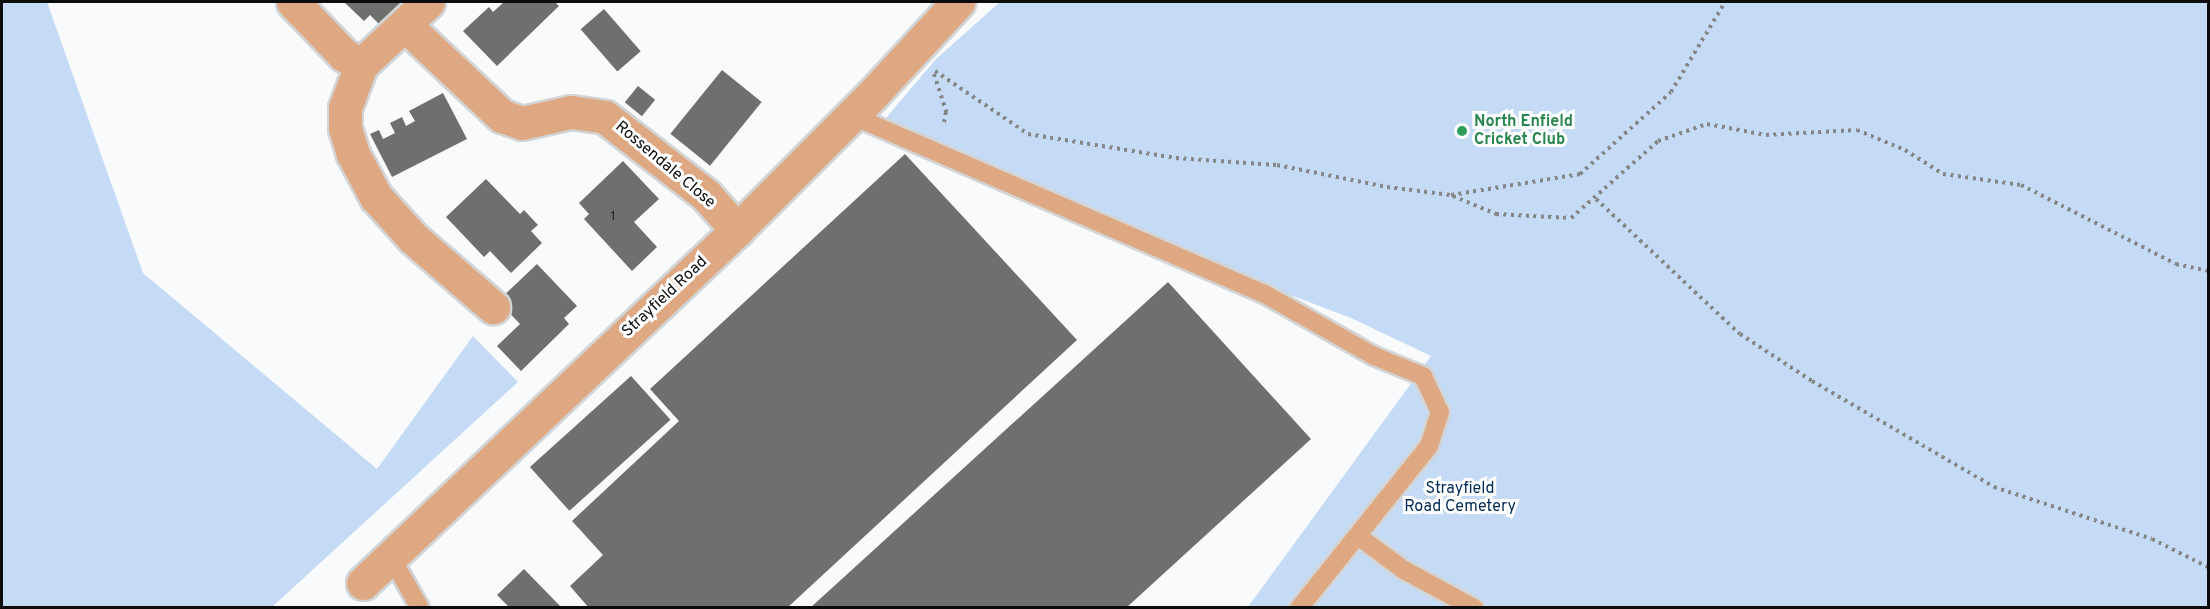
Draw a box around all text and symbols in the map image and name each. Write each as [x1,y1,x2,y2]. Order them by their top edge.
place label: North Enfield Cricket Club [1474,112,1573,150]
street label: Rossendale Close [611,117,719,213]
marker: North Enfield Cricket Club [1455,124,1469,138]
house number: 1 [610,209,616,225]
street label: Strayfield Road [618,253,712,341]
park label: Strayfield Road Cemetery [1404,479,1516,517]

